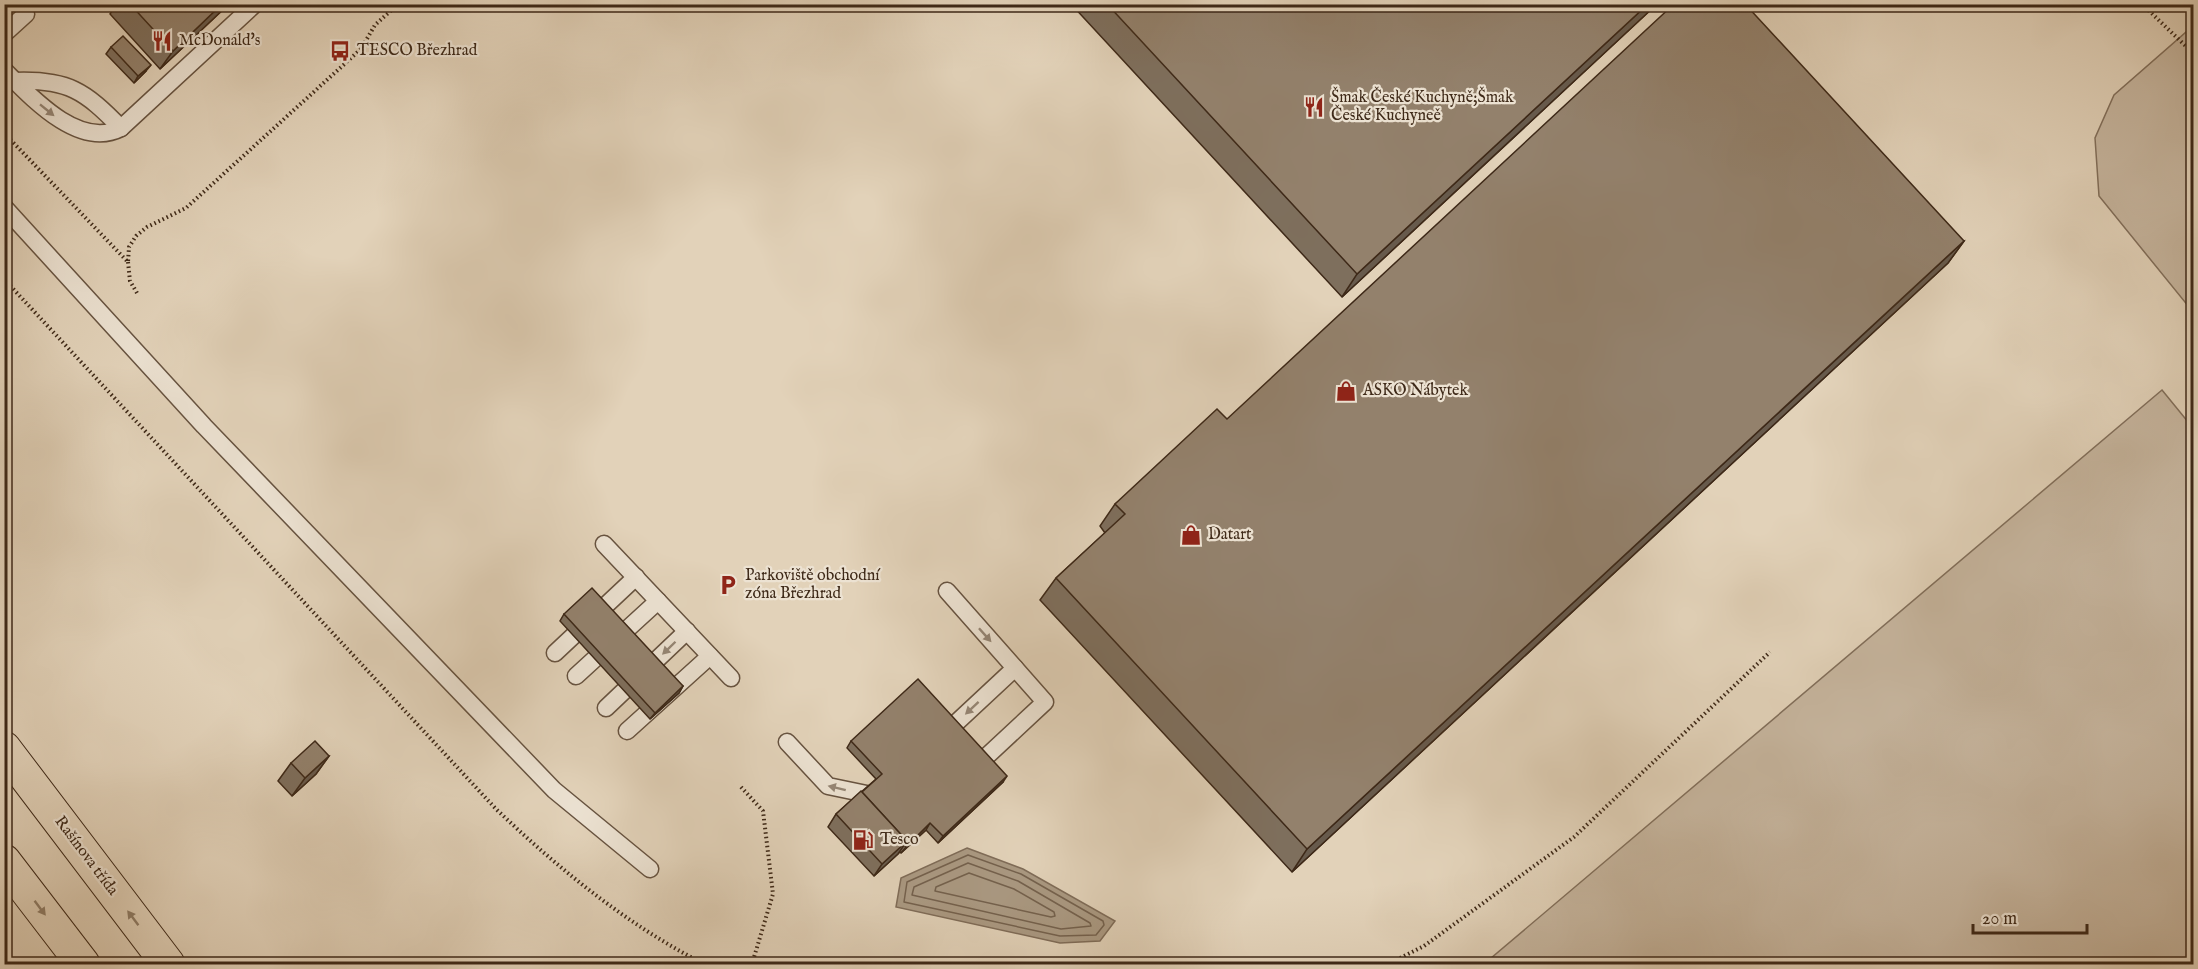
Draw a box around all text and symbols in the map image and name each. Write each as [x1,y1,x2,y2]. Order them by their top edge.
restaurant icon: McDonald's [150,29,174,53]
place label: McDonald's [179,31,261,51]
bus stop icon: TESCO Březhrad [328,39,352,63]
place label: TESCO Březhrad [357,41,478,61]
place label: Šmak České Kuchyně;Šmak České Kuchyneě [1331,86,1514,126]
restaurant icon: Šmak České Kuchyně;Šmak České Kuchyneě [1302,95,1326,119]
one-way arrow [39,103,55,116]
shop icon: ASKO Nábytek [1334,379,1358,403]
place label: ASKO Nábytek [1362,381,1468,401]
shop icon: Datart [1179,523,1203,547]
place label: Datart [1208,525,1252,545]
place label: Parkoviště obchodní zóna Březhrad [745,566,881,604]
parking icon: Parkoviště obchodní zóna Březhrad [716,573,740,597]
one-way arrow [978,627,991,642]
one-way arrow [662,641,677,655]
one-way arrow [965,701,980,714]
one-way arrow [828,782,846,792]
street label: Rašínova třída [50,812,122,900]
fuel station icon: Tesco [851,828,875,852]
place label: Tesco [880,830,919,850]
scale bar [1973,897,2087,935]
one-way arrow [34,899,46,915]
text: 20 m [1982,908,2017,931]
one-way arrow [127,910,139,925]

